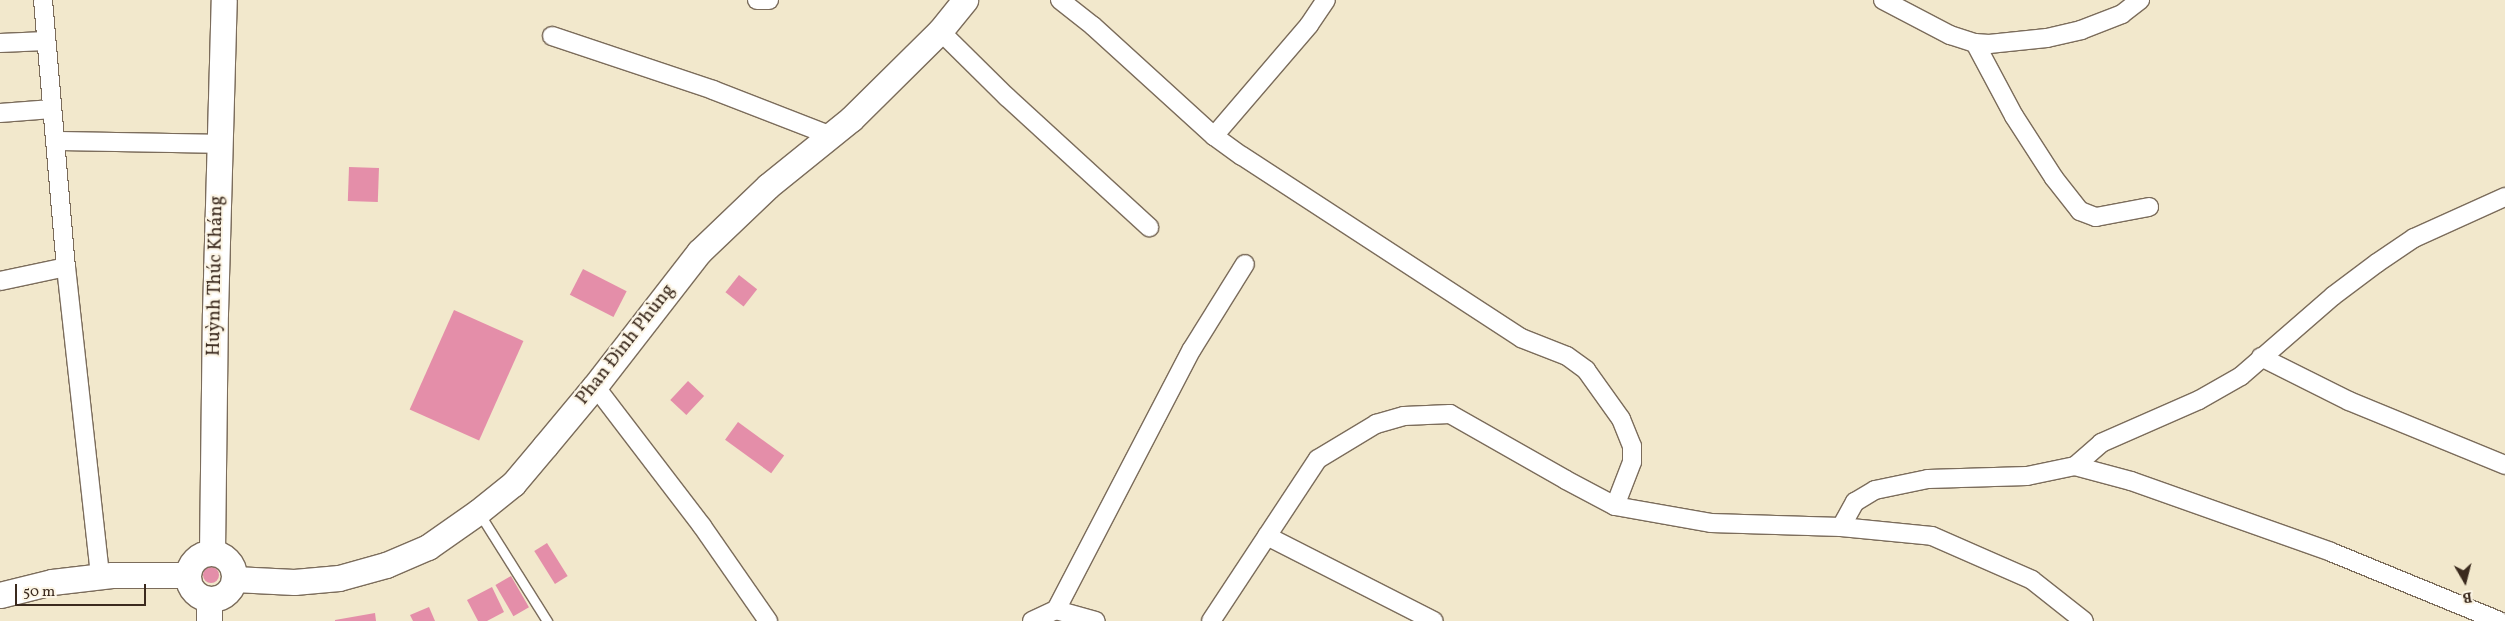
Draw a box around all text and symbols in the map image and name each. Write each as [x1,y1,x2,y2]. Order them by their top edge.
street label: Huỳnh Thúc Kháng [203,195,229,357]
street label: Phan Đình Phùng [572,280,680,410]
north arrow [2440,556,2490,606]
scale bar [18,574,149,606]
text: 50 m [23,582,55,603]
text: B [2461,586,2473,606]

